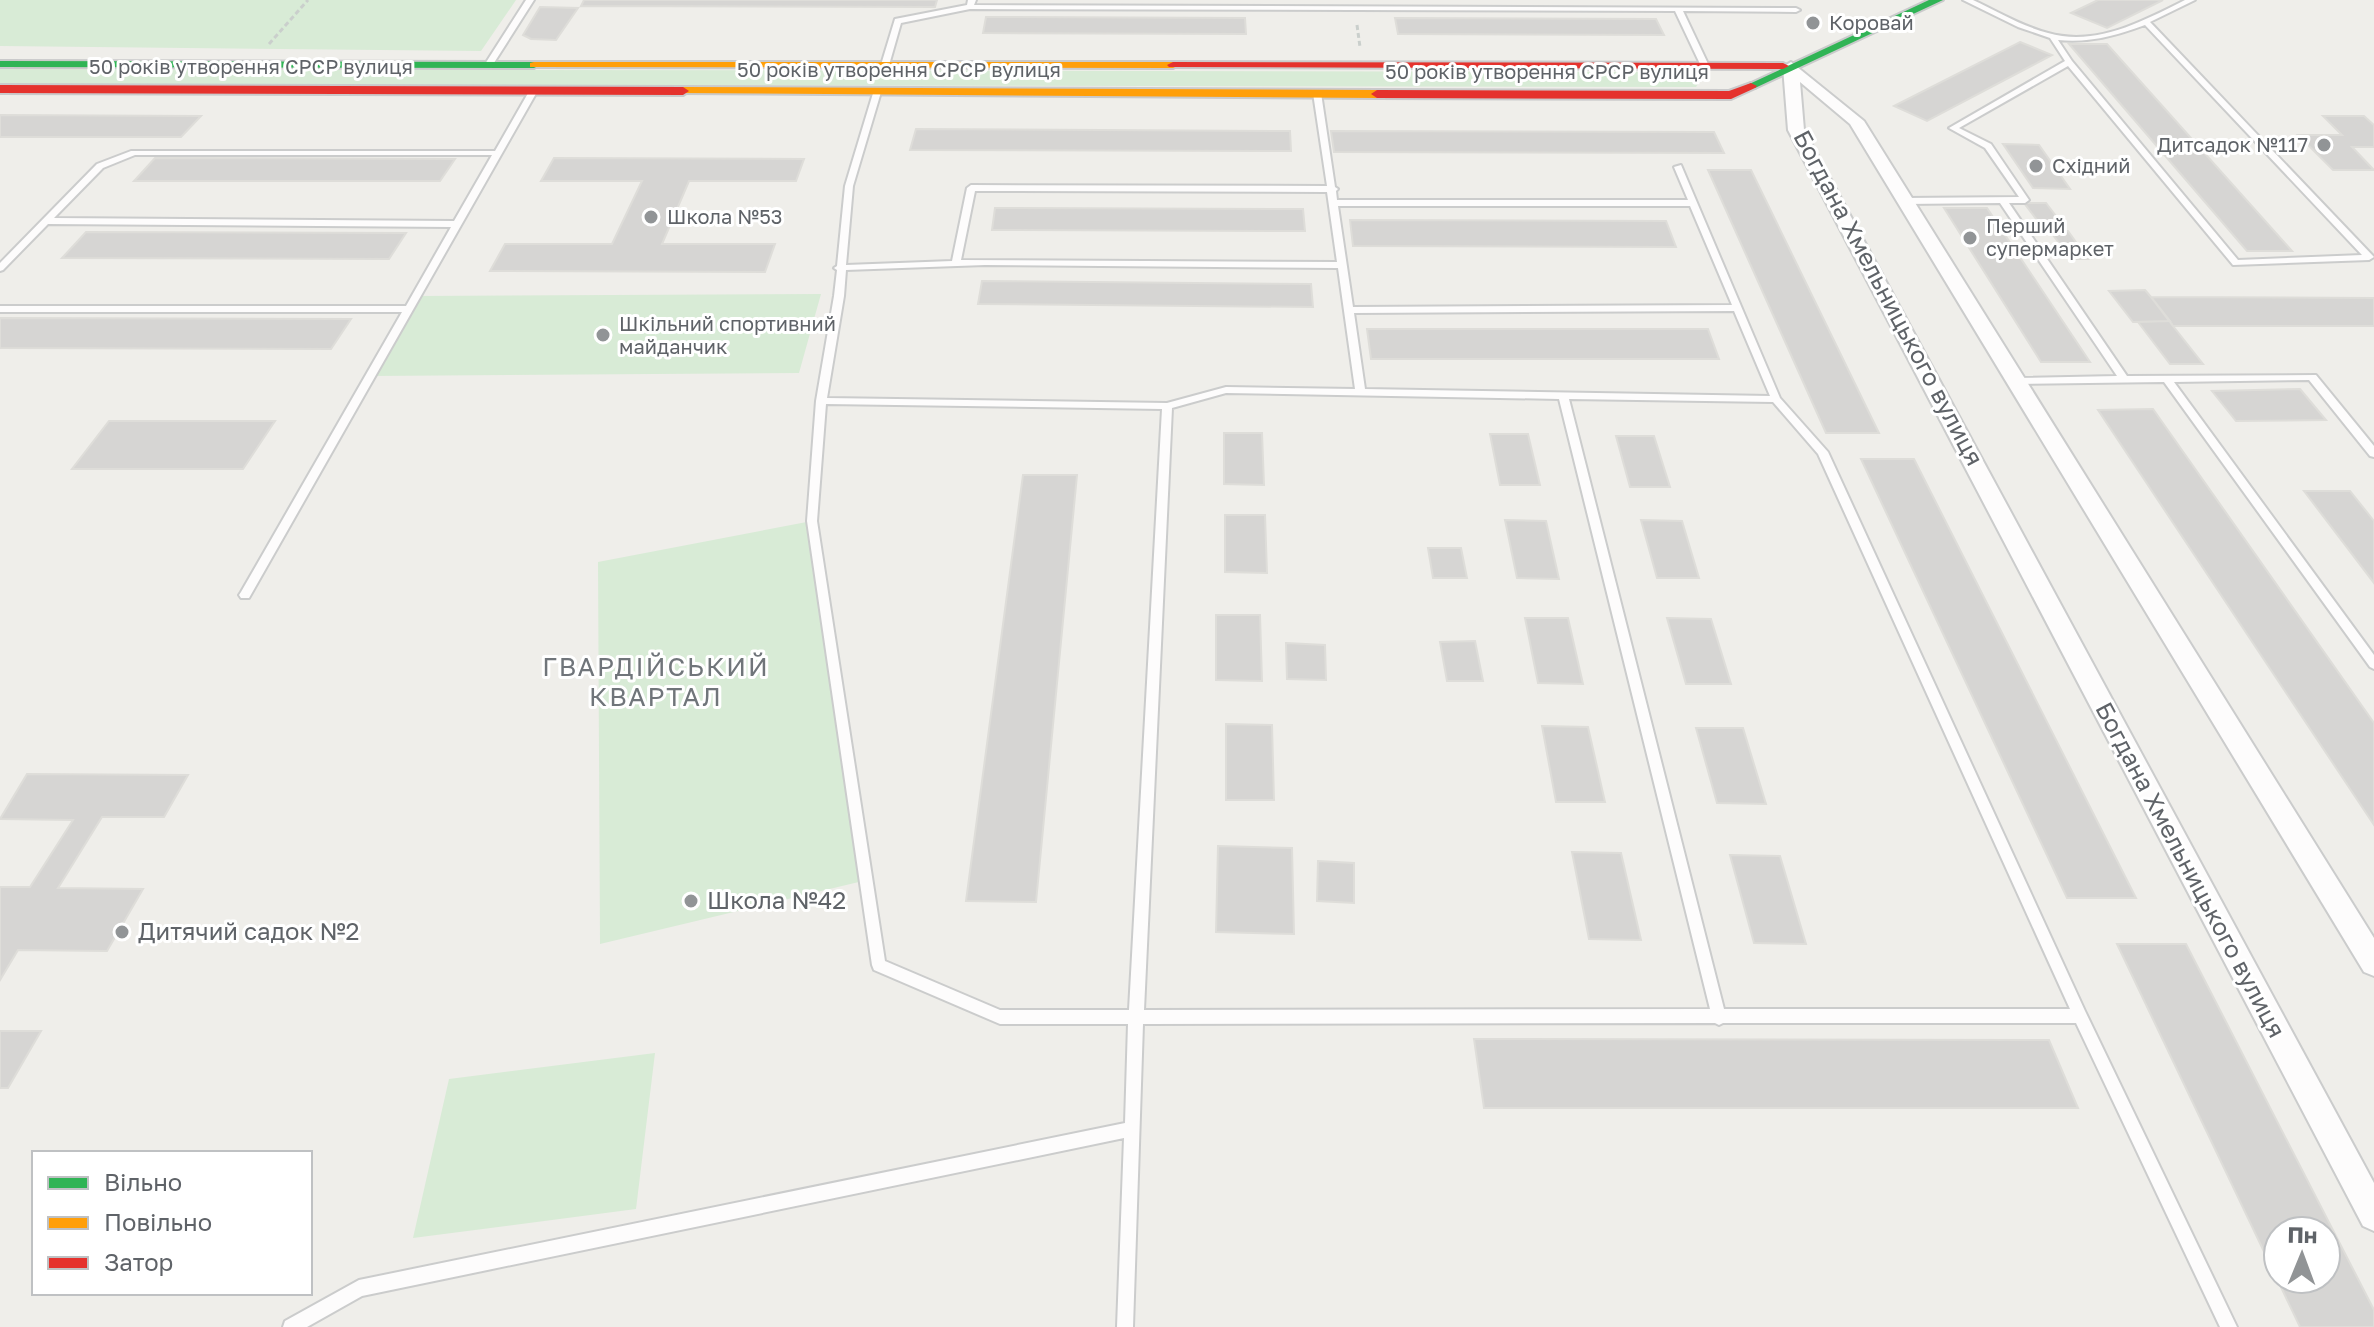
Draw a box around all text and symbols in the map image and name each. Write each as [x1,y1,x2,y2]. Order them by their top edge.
place label: Коровай [1829,10,1914,34]
marker: Коровай [1804,14,1822,32]
street label: 50 років утворення СРСР вулиця [89,54,413,78]
street label: 50 років утворення СРСР вулиця [737,57,1061,81]
street label: 50 років утворення СРСР вулиця [1385,59,1709,83]
street label: Богдана Хмельницького вулиця [1788,125,1990,470]
place label: Дитсадок №117 [2157,132,2308,156]
marker: Дитсадок №117 [2315,136,2333,154]
place label: Східний [2052,153,2130,177]
marker: Східний [2027,157,2045,175]
place label: Школа №53 [667,204,783,228]
marker: Школа №53 [642,208,660,226]
place label: Перший супермаркет [1986,213,2114,260]
marker: Перший супермаркет [1961,229,1979,247]
place label: Шкільний спортивний майданчик [619,311,836,358]
marker: Шкільний спортивний майданчик [594,326,612,344]
district label: ГВАРДІЙСЬКИЙ КВАРТАЛ [542,651,770,712]
street label: Богдана Хмельницького вулиця [2090,697,2292,1042]
place label: Школа №42 [707,885,846,914]
marker: Школа №42 [682,892,700,910]
place label: Дитячий садок №2 [138,916,360,945]
marker: Дитячий садок №2 [113,923,131,941]
legend [32,1151,312,1295]
text: Вільно [104,1167,182,1196]
text: Повільно [104,1207,212,1236]
north arrow [2262,1215,2342,1295]
text: Пн [2287,1221,2318,1248]
text: Затор [104,1247,173,1276]

